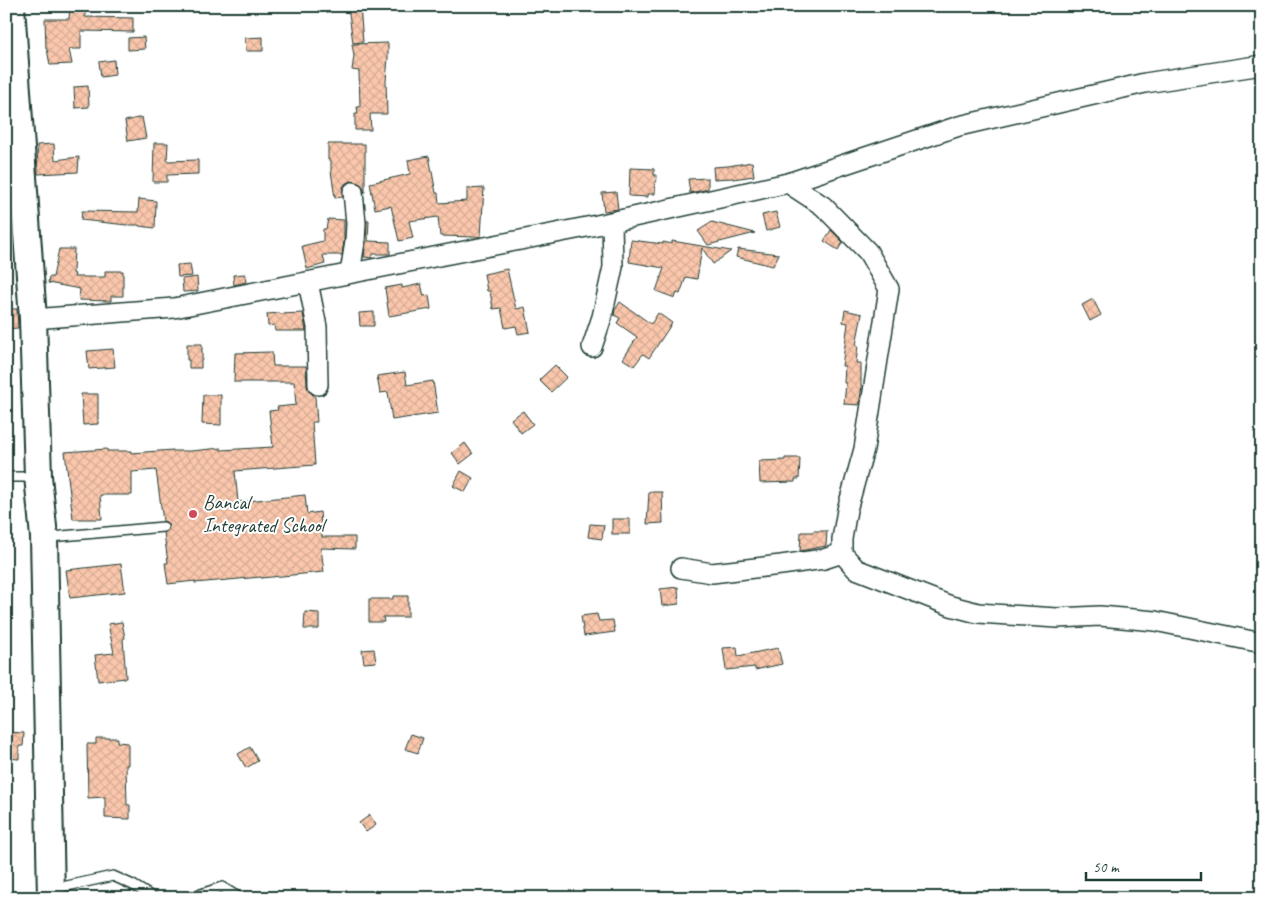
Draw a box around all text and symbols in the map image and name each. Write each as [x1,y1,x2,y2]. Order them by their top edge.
place label: Bancal Integrated School [203,490,328,538]
marker: Bancal Integrated School [187,508,199,520]
scale bar [1086,849,1200,881]
text: 50 m [1093,858,1120,877]

